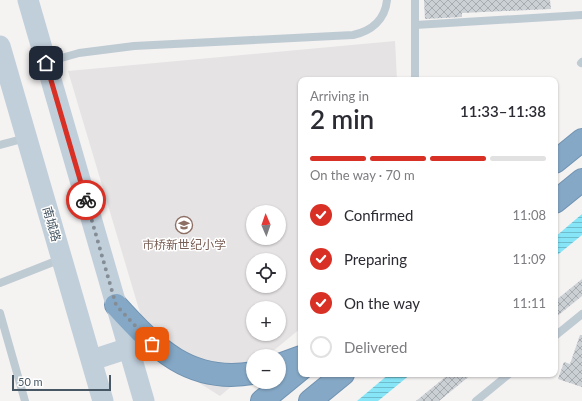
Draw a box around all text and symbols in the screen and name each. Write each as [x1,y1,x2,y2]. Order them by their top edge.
pin [29,46,63,80]
icon: home [35,52,57,74]
text: Arriving in [310,88,369,104]
text: 11:33–11:38 [460,102,546,120]
text: 2 min [310,103,374,135]
text: On the way · 70 m [310,167,415,183]
courier [66,180,106,220]
icon: bike [75,189,97,211]
icon: check [310,204,332,226]
street label: 南城路 [40,205,64,243]
north arrow [246,205,286,245]
map controls [246,205,286,389]
text: Confirmed [344,206,413,224]
text: 11:08 [513,207,546,223]
school or university icon: 市桥新世纪小学 [174,215,194,235]
place label: 市桥新世纪小学 [142,237,226,252]
icon: check [310,248,332,270]
text: Preparing [344,250,407,268]
text: 11:09 [513,251,546,267]
button: locate [246,253,286,293]
icon: check [310,292,332,314]
text: On the way [344,294,420,312]
text: 11:11 [513,295,546,311]
button: + [246,301,286,341]
pin [135,327,169,361]
icon: bag [141,333,163,355]
text: Delivered [344,338,407,356]
button: − [246,349,286,389]
scale bar [12,373,111,392]
text: 50 m [18,375,43,388]

